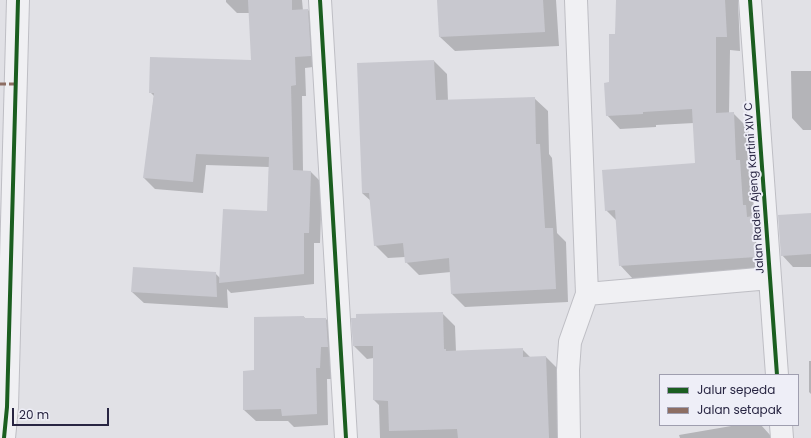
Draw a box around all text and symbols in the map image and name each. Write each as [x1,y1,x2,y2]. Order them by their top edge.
street label: Jalan Raden Ajeng Kartini XIV C [742,102,768,274]
legend [659,374,799,426]
text: Jalur sepeda [697,381,775,398]
scale bar [14,400,111,426]
text: Jalan setapak [697,401,782,418]
text: 20 m [19,406,49,423]

